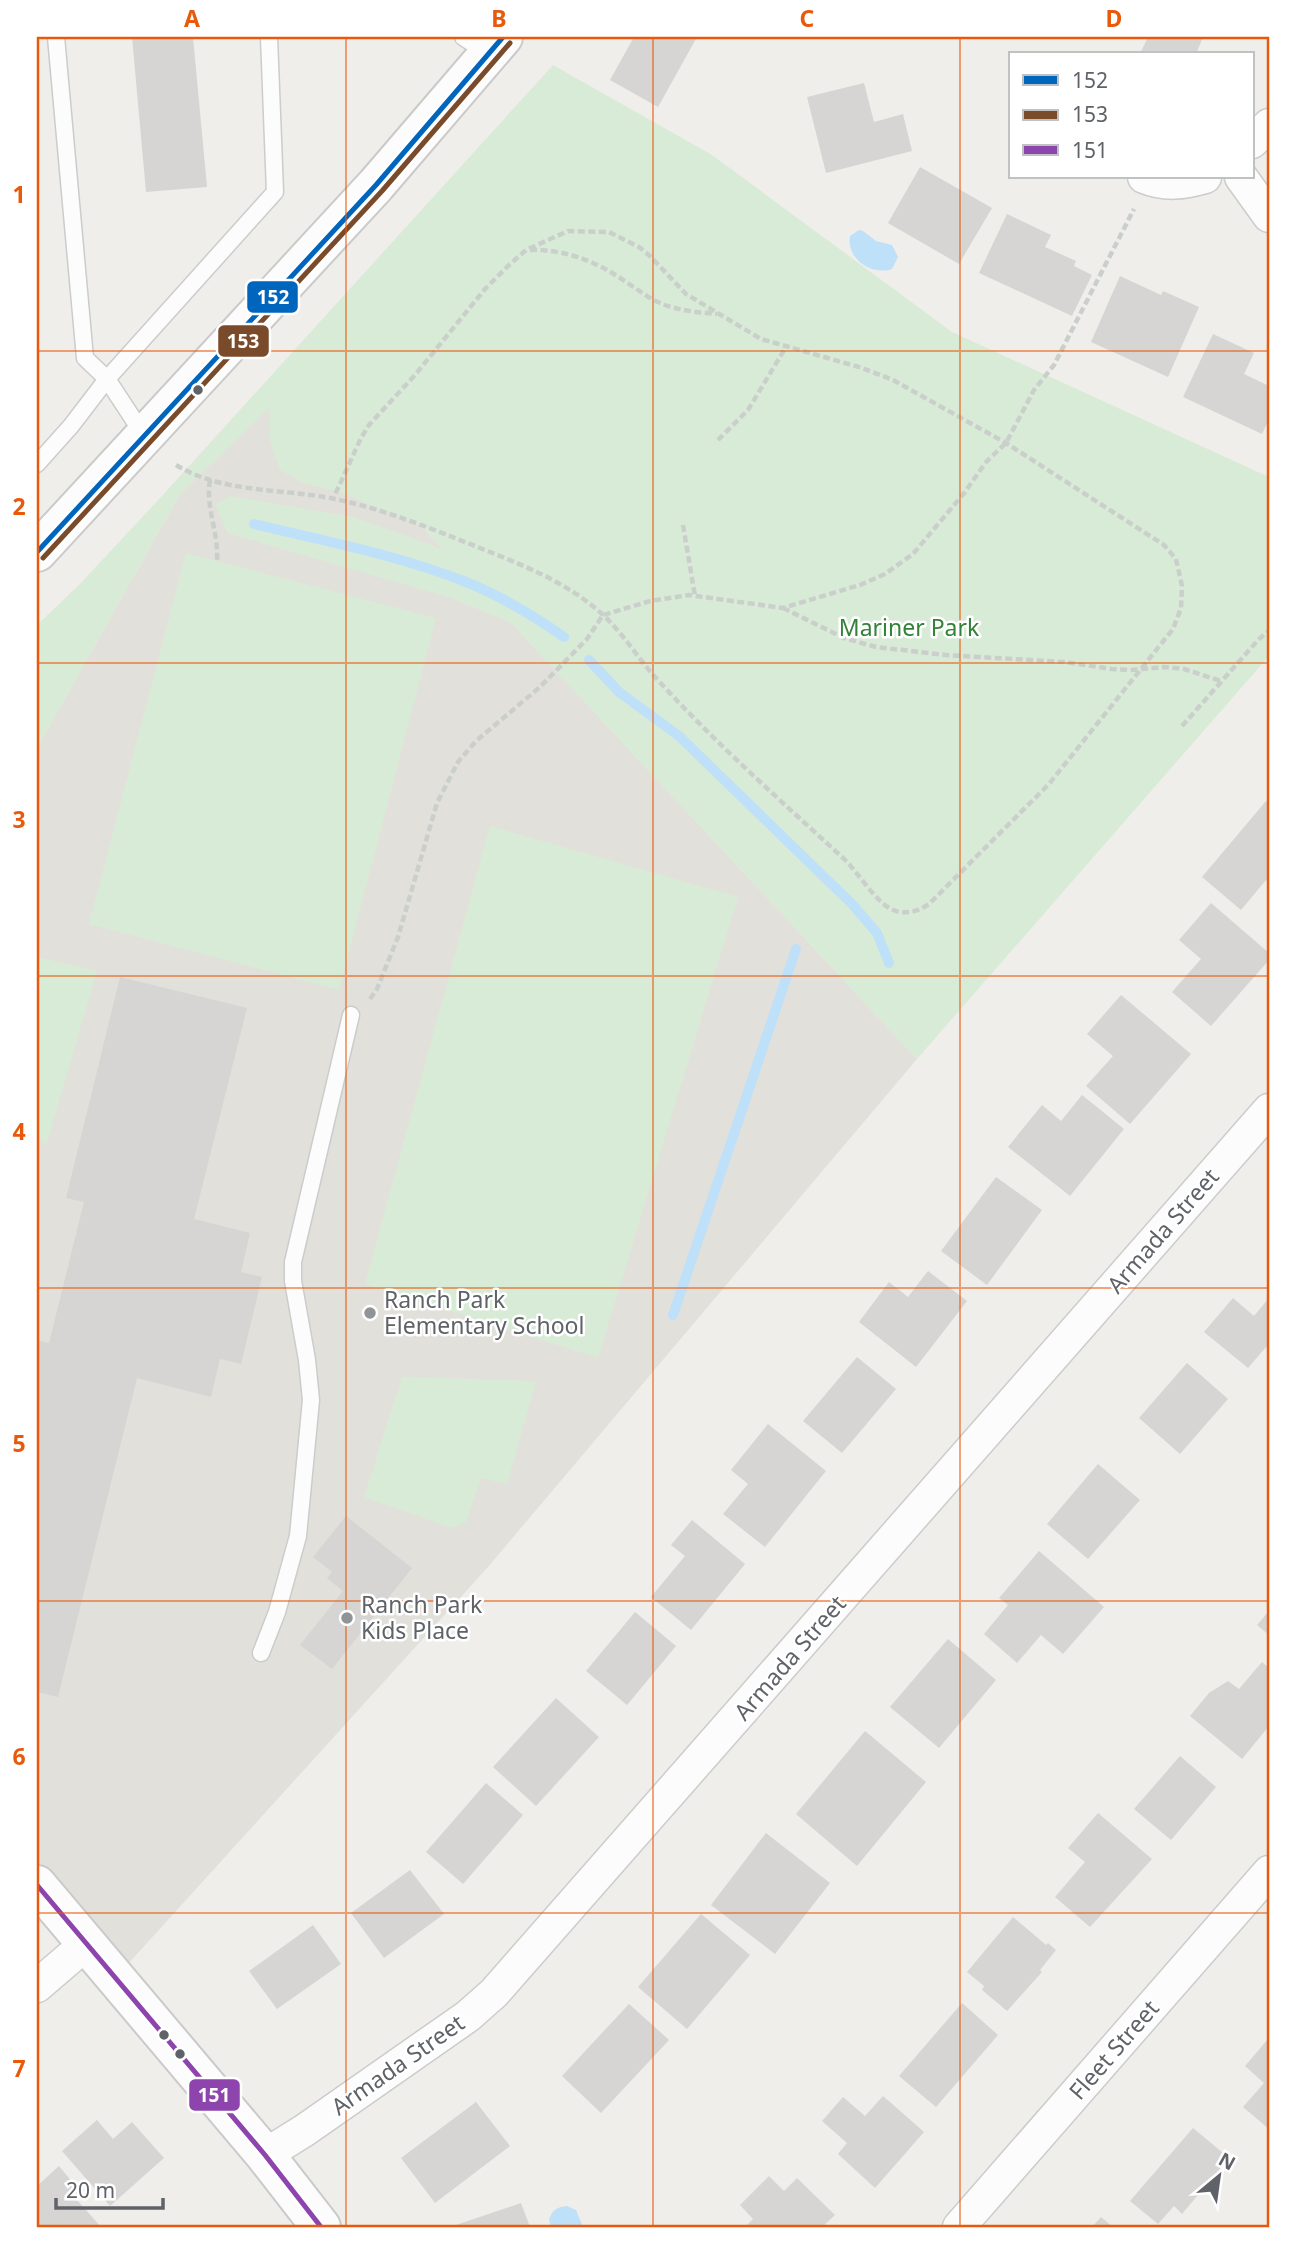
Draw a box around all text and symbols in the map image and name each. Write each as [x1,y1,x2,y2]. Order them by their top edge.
text: A [184,2,200,34]
text: B [491,2,507,34]
text: C [800,2,815,34]
text: D [1106,2,1122,34]
legend [1009,52,1254,178]
text: 152 [1072,66,1108,94]
text: 153 [1072,100,1108,128]
text: 151 [1072,136,1108,164]
text: 1 [12,178,26,210]
line badge: 152 [246,280,299,314]
text: 152 [257,284,289,310]
line badge: 153 [217,324,270,358]
text: 153 [227,328,259,354]
unlabelled marker [191,383,205,397]
text: 2 [12,490,26,522]
park label: Mariner Park [839,611,980,643]
text: 3 [12,803,26,835]
text: 4 [12,1115,26,1147]
street label: Armada Street [1099,1161,1225,1300]
place label: Ranch Park Elementary School [384,1283,584,1341]
marker: Ranch Park Elementary School [362,1305,378,1321]
text: 5 [12,1427,26,1459]
place label: Ranch Park Kids Place [361,1588,483,1646]
street label: Armada Street [726,1588,852,1727]
marker: Ranch Park Kids Place [339,1610,355,1626]
text: 6 [12,1740,26,1772]
street label: Fleet Street [1061,1993,1165,2106]
street label: Armada Street [324,2006,470,2122]
unlabelled marker [157,2028,171,2042]
unlabelled marker [173,2047,187,2061]
text: 7 [12,2052,26,2084]
line badge: 151 [188,2078,241,2112]
text: 151 [198,2082,230,2108]
north arrow [1184,2142,1254,2212]
text: N [1214,2146,1240,2176]
scale bar [56,2166,163,2210]
text: 20 m [66,2176,115,2204]

